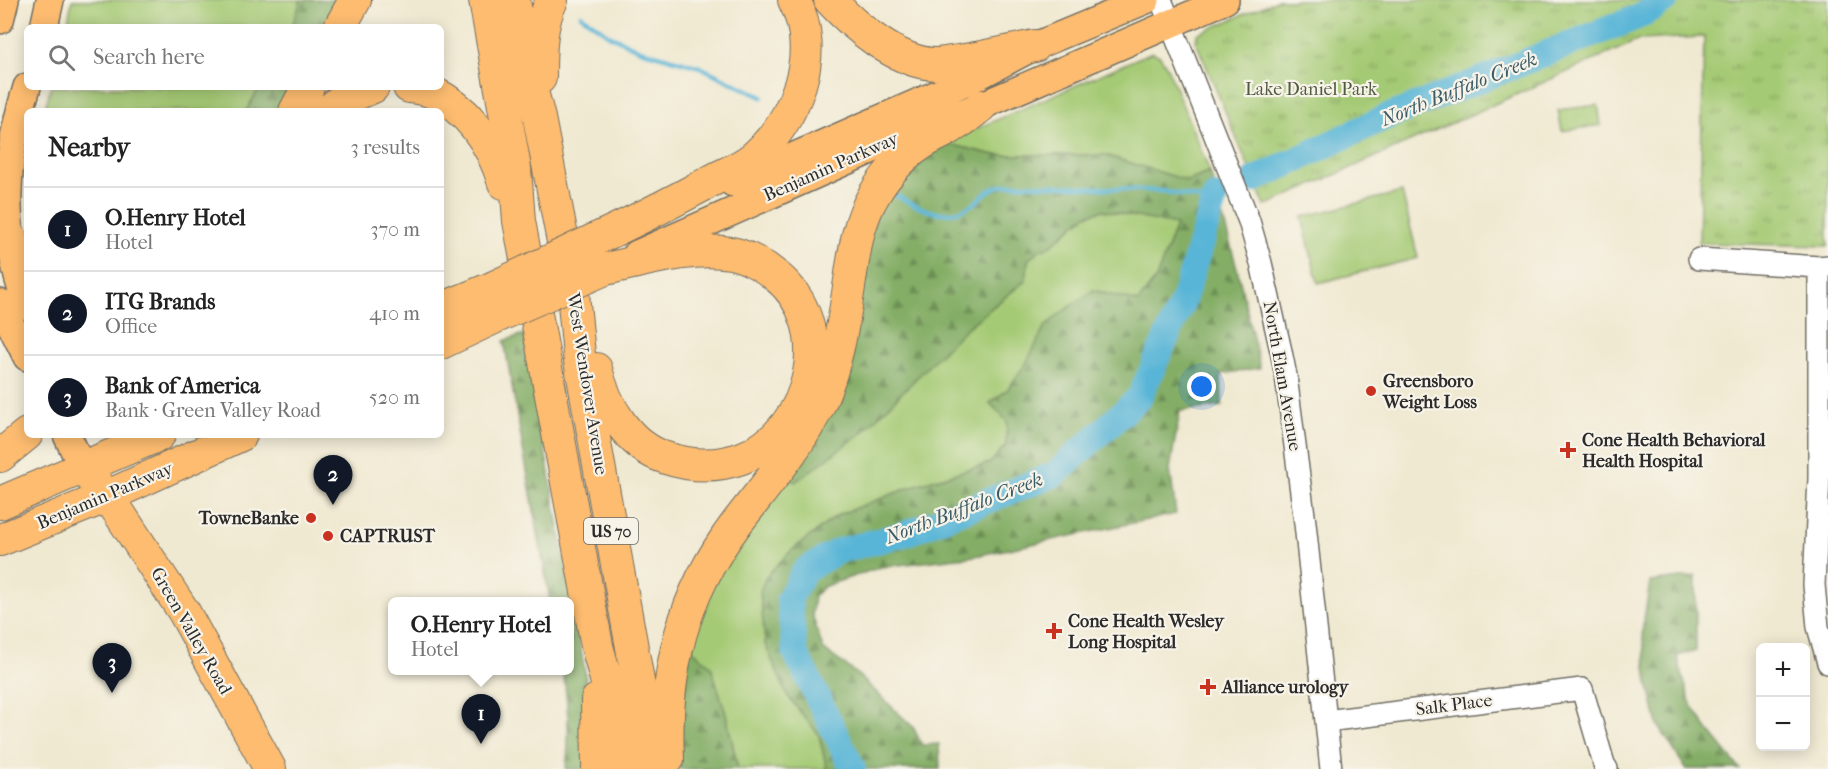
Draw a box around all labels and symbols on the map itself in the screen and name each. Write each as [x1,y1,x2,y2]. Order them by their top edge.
water label: North Buffalo Creek [1377,47,1540,131]
park label: Lake Daniel Park [1245,79,1378,100]
street label: Benjamin Parkway [760,127,903,206]
street label: West Wendover Avenue [562,291,612,477]
street label: North Elam Avenue [1258,299,1306,453]
place label: Greensboro Weight Loss [1382,371,1477,413]
your location [1187,372,1216,401]
marker: Greensboro Weight Loss [1364,384,1378,398]
place label: Cone Health Behavioral Health Hospital [1582,430,1767,472]
marker: Cone Health Behavioral Health Hospital [1559,441,1577,459]
pin: 2 [314,456,352,505]
street label: Benjamin Parkway [34,457,177,534]
water label: North Buffalo Creek [881,467,1046,549]
place label: TowneBanke [198,508,299,529]
marker: TowneBanke [304,511,318,525]
road number: US 70 [584,518,638,544]
place label: CAPTRUST [340,526,436,547]
marker: CAPTRUST [321,529,335,543]
street label: Green Valley Road [146,564,236,698]
place label: Cone Health Wesley Long Hospital [1068,611,1225,653]
marker: Cone Health Wesley Long Hospital [1045,622,1063,640]
pin: 3 [92,644,132,693]
place label: Alliance urology [1221,677,1350,698]
marker: Alliance urology [1199,678,1217,696]
street label: Salk Place [1415,690,1493,720]
pin: 1 [462,694,500,744]

